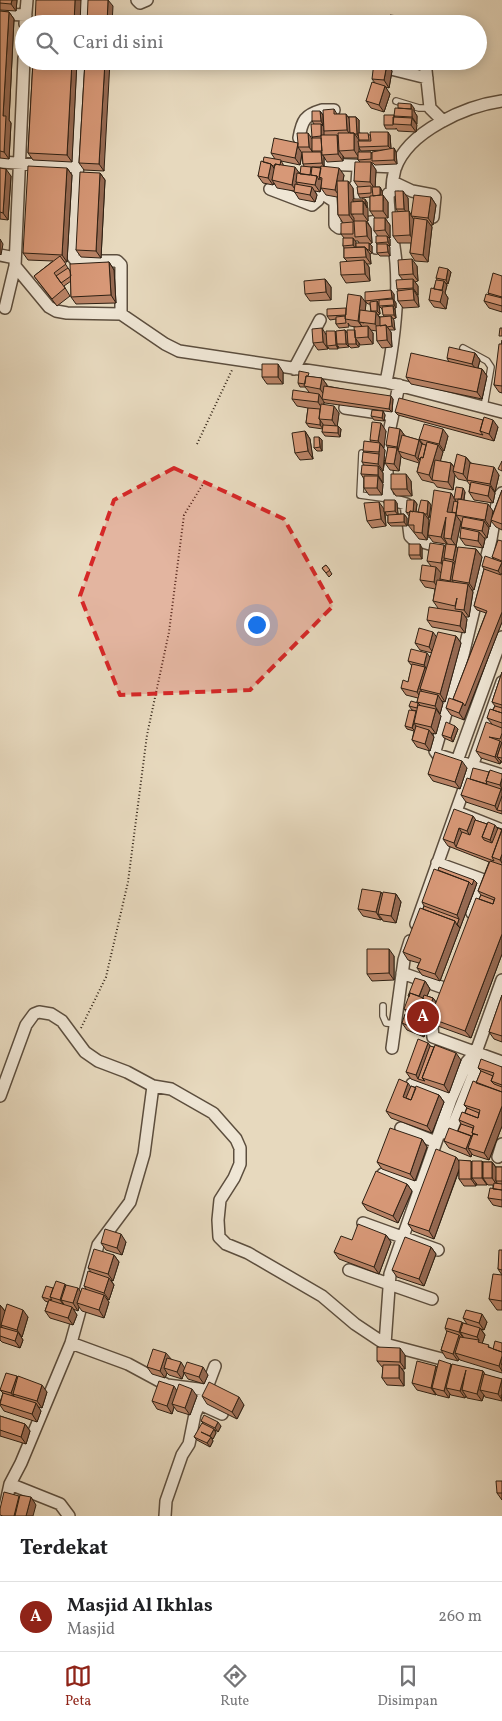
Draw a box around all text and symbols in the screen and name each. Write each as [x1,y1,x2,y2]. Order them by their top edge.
search box [15,15,487,70]
icon: search [33,29,61,57]
text: Cari di sini [73,30,164,56]
your location [244,612,270,638]
pin: A [407,998,439,1036]
text: Terdekat [20,1534,108,1563]
text: Masjid Al Ikhlas [67,1593,213,1619]
text: A [30,1606,42,1628]
text: 260 m [438,1606,482,1628]
text: Masjid [67,1619,115,1641]
tab: Peta [64,1662,92,1711]
tab: Rute [220,1662,249,1711]
tab: Disimpan [377,1662,438,1711]

